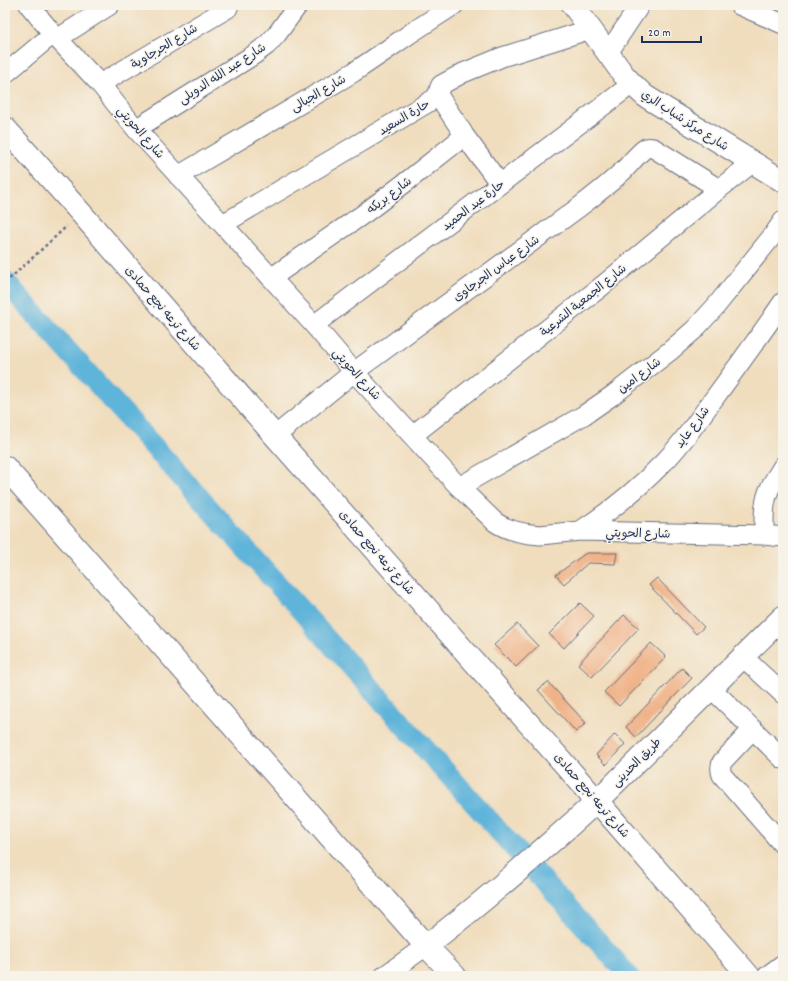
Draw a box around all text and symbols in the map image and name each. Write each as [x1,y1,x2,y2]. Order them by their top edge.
scale bar [642,18,701,44]
street label: شارع الجرجاوية [128,21,201,74]
text: 20 m [648,25,671,42]
street label: شارع عبد الله الدويلى [176,40,270,109]
street label: شارع الجبالى [288,72,350,117]
street label: شارع مركز شباب الري [637,87,731,156]
street label: حارة السعيد [376,96,434,140]
street label: شارع الحويتي [111,103,168,164]
street label: شارع بريكه [364,174,416,219]
street label: حارة عبد الحميد [439,177,509,236]
street label: شارع عباس الجرجاوى [450,232,544,306]
street label: شارع الجمعية الشرعية [537,261,631,341]
street label: شارع ترعه نجع حمادى [120,263,204,355]
street label: شارع الحويتي [327,345,384,405]
street label: شارع امين [615,354,665,398]
street label: شارع عايد [672,404,714,452]
street label: شارع ترعه نجع حمادى [334,507,418,599]
street label: شارع الحويتي [605,525,670,545]
street label: طريق الحدينى [609,735,666,792]
street label: شارع ترعه نجع حمادى [549,750,633,842]

